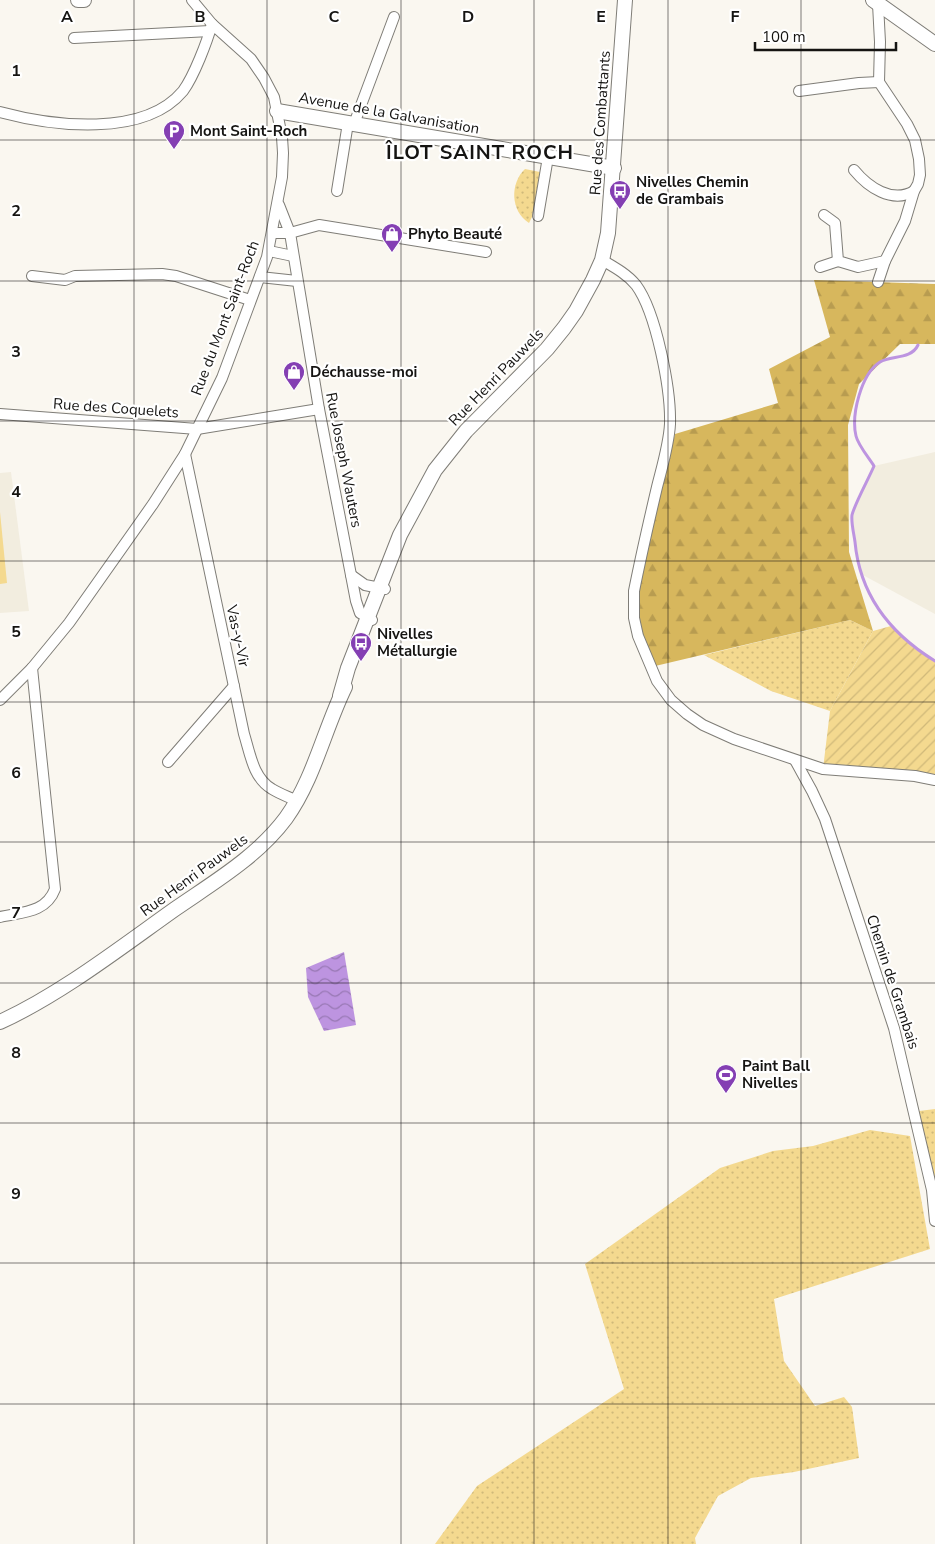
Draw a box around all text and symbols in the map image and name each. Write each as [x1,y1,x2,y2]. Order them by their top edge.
text: A [61,6,73,28]
text: B [194,6,206,28]
text: C [329,6,340,28]
text: D [462,6,474,28]
text: E [596,6,606,28]
text: F [731,6,740,28]
scale bar [755,20,896,52]
text: 100 m [762,27,806,47]
street label: Rue des Combattants [585,50,615,196]
text: 1 [11,60,21,82]
street label: Avenue de la Galvanisation [297,87,481,139]
parking icon: Mont Saint-Roch [162,119,186,150]
place label: Mont Saint-Roch [190,121,307,141]
district label: ÎLOT SAINT ROCH [385,139,574,166]
place label: Nivelles Chemin de Grambais [636,172,749,209]
bus stop icon: Nivelles Chemin de Grambais [608,179,632,210]
text: 2 [11,200,21,222]
shop icon: Phyto Beauté [380,222,404,253]
place label: Phyto Beauté [408,224,502,244]
street label: Rue du Mont Saint-Roch [186,238,264,398]
street label: Rue Henri Pauwels [444,324,548,430]
text: 3 [11,341,21,363]
shop icon: Déchausse-moi [282,360,306,391]
place label: Déchausse-moi [310,362,417,382]
street label: Rue Joseph Wauters [321,391,367,529]
street label: Rue des Coquelets [52,394,180,422]
text: 4 [11,481,21,503]
street label: Vas-y-Vir [221,602,254,669]
text: 5 [11,621,21,643]
place label: Nivelles Métallurgie [377,624,457,661]
bus stop icon: Nivelles Métallurgie [349,631,373,662]
text: 6 [11,762,21,784]
street label: Rue Henri Pauwels [136,829,252,921]
text: 7 [11,902,21,924]
street label: Chemin de Grambais [862,912,924,1052]
text: 8 [11,1042,21,1064]
place label: Paint Ball Nivelles [742,1056,810,1093]
sports icon: Paint Ball Nivelles [714,1063,738,1094]
text: 9 [11,1183,21,1205]

